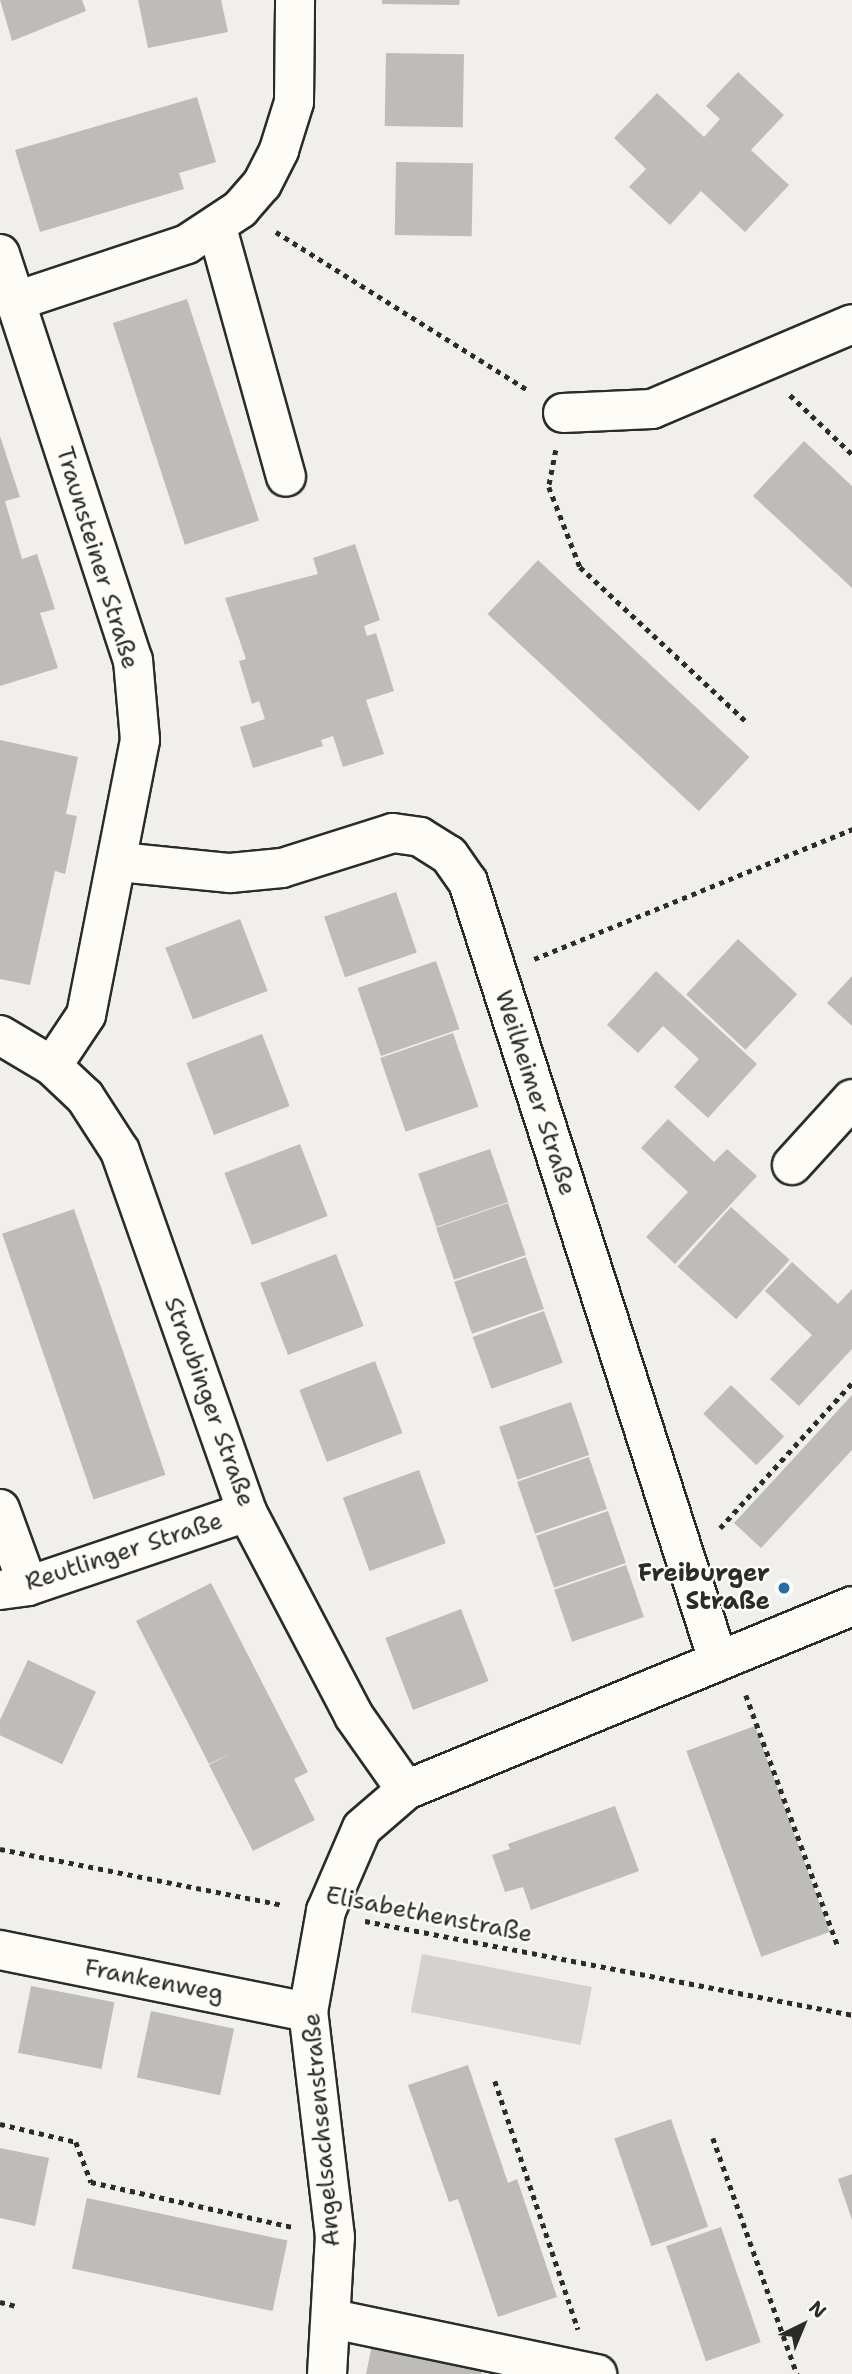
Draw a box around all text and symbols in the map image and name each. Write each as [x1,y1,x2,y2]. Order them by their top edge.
street label: Traunsteiner Straße [49,443,145,673]
street label: Weilheimer Straße [488,987,582,1199]
street label: Straubinger Straße [158,1293,260,1511]
street label: Reutlinger Straße [22,1507,226,1597]
place label: Freiburger Straße [638,1560,770,1616]
marker: Freiburger Straße [776,1580,792,1596]
street label: Elisabethenstraße [323,1881,535,1949]
street label: Frankenweg [82,1953,226,2009]
street label: Angelsachsenstraße [297,2012,347,2248]
north arrow [768,2290,838,2360]
text: N [804,2295,832,2324]

